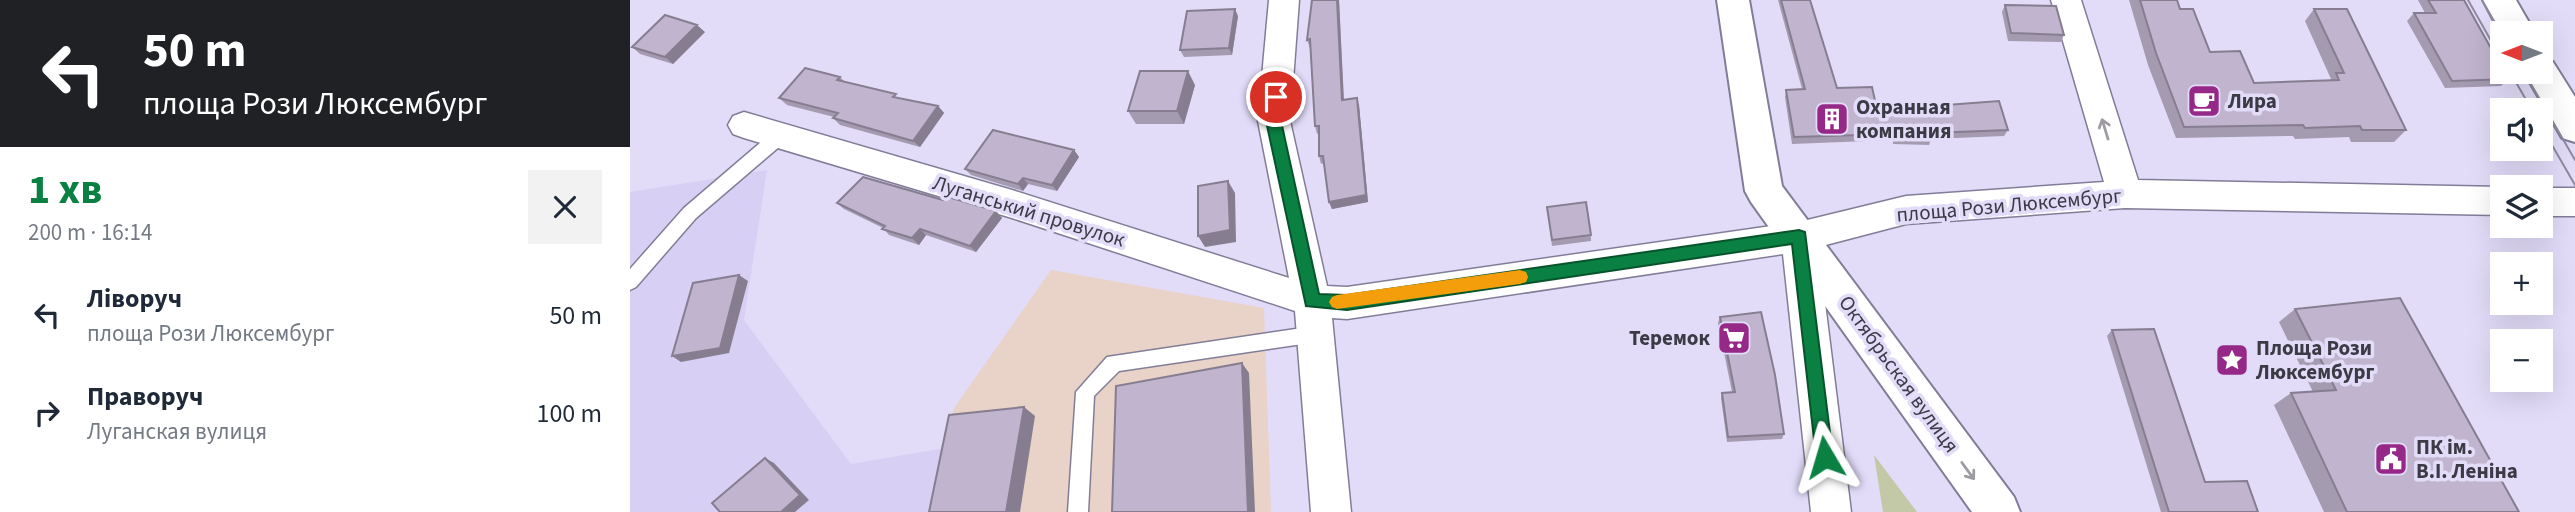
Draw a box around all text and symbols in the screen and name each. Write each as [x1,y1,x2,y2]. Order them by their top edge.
text: 50 m [143,16,247,86]
north arrow [2490,21,2553,84]
map controls [2490,21,2553,392]
icon: left [28,28,119,119]
pin [1246,67,1306,127]
icon: arrive [1257,78,1295,116]
text: площа Рози Люксембург [143,81,487,127]
cafe icon: Лира [2185,82,2223,120]
place label: Лира [2227,86,2277,116]
place label: Охранная компания [1856,92,1952,146]
button: sound [2490,98,2553,161]
building icon: Охранная компания [1813,100,1851,138]
one-way arrow [2097,118,2110,140]
text: 1 хв [28,160,102,220]
street label: Луганський провулок [929,168,1129,255]
button: close [528,170,602,244]
button: layers [2490,175,2553,238]
street label: площа Рози Люксембург [1895,180,2123,230]
text: 200 m · 16:14 [28,216,152,249]
button: + [2490,252,2553,315]
text: Ліворуч [87,280,182,317]
street label: Октябрьская вулиця [1832,289,1966,459]
icon: left [28,296,66,334]
text: 50 m [549,297,602,334]
text: площа Рози Люксембург [87,317,335,350]
supermarket icon: Теремок [1715,319,1753,357]
place label: Теремок [1629,323,1710,353]
button: − [2490,329,2553,392]
place label: Площа Рози Люксембург [2255,333,2375,387]
place icon: Площа Рози Люксембург [2213,341,2251,379]
text: Праворуч [87,378,203,415]
icon: right [28,394,66,432]
text: 100 m [536,395,602,432]
text: Луганская вулиця [87,415,267,448]
position arrow [1788,420,1862,494]
place label: ПК ім. В.І. Леніна [2416,432,2518,486]
public building icon: ПК ім. В.І. Леніна [2372,440,2410,478]
one-way arrow [1961,461,1976,480]

